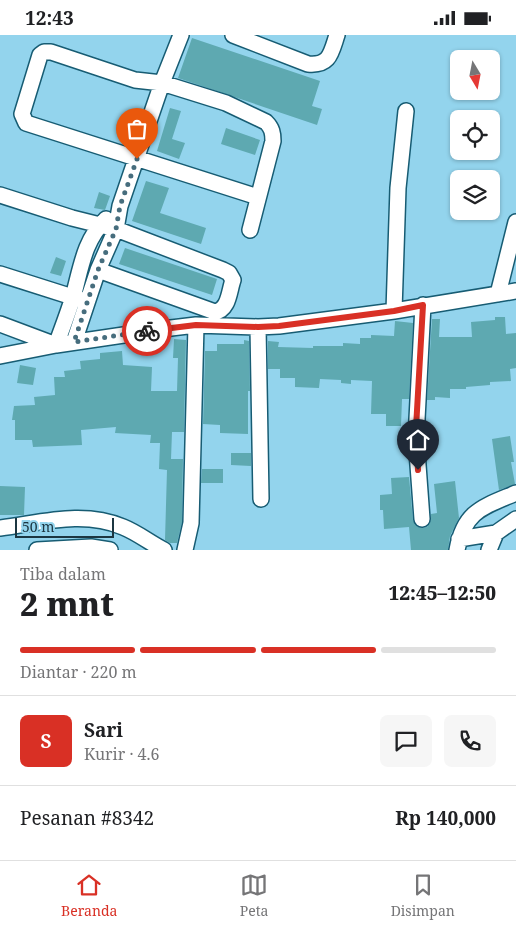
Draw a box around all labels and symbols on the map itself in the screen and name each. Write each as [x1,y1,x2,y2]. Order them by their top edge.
north arrow [450,50,500,100]
pin [116,108,158,159]
courier [122,306,172,356]
pin [397,419,439,470]
scale bar [15,515,114,538]

